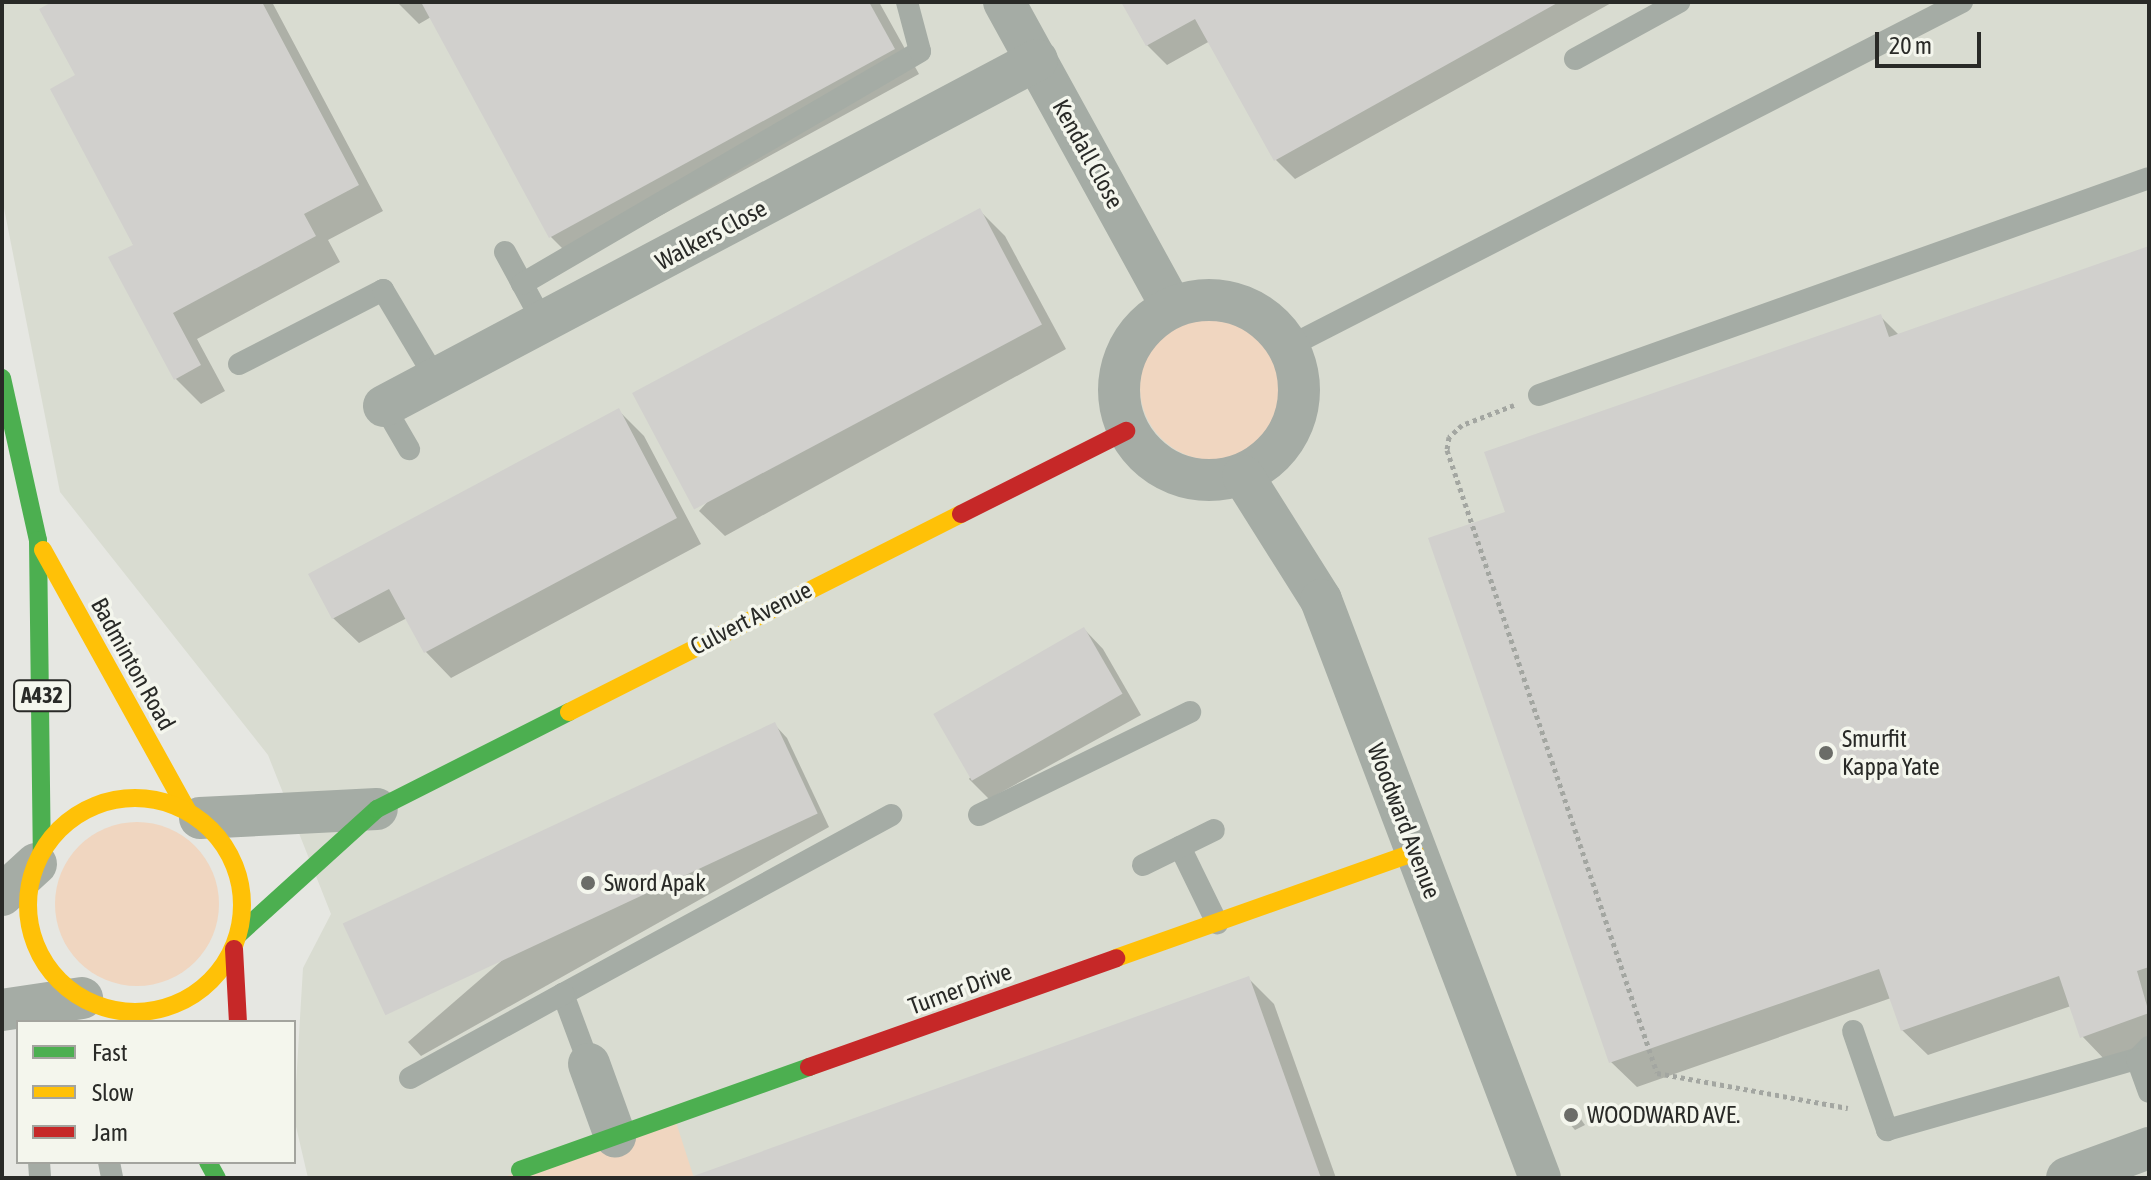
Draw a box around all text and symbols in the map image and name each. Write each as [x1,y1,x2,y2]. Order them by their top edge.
scale bar [1879,16,1985,66]
text: 20 m [1889,32,1932,59]
street label: Kendall Close [1046,95,1130,213]
street label: Walkers Close [651,194,771,276]
street label: Culvert Avenue [685,575,817,661]
street label: Badminton Road [85,593,181,735]
road number: A432 [12,678,72,714]
place label: Smurfit Kappa Yate [1842,725,1940,781]
street label: Woodward Avenue [1361,739,1447,903]
marker: Smurfit Kappa Yate [1817,744,1835,762]
place label: Sword Apak [604,869,706,897]
marker: Sword Apak [579,874,597,892]
street label: Turner Drive [905,957,1015,1021]
legend [16,1020,296,1164]
text: Fast [92,1039,128,1066]
text: Slow [92,1079,134,1106]
place label: WOODWARD AVE. [1587,1101,1740,1129]
marker: WOODWARD AVE. [1562,1106,1580,1124]
text: Jam [92,1119,128,1146]

